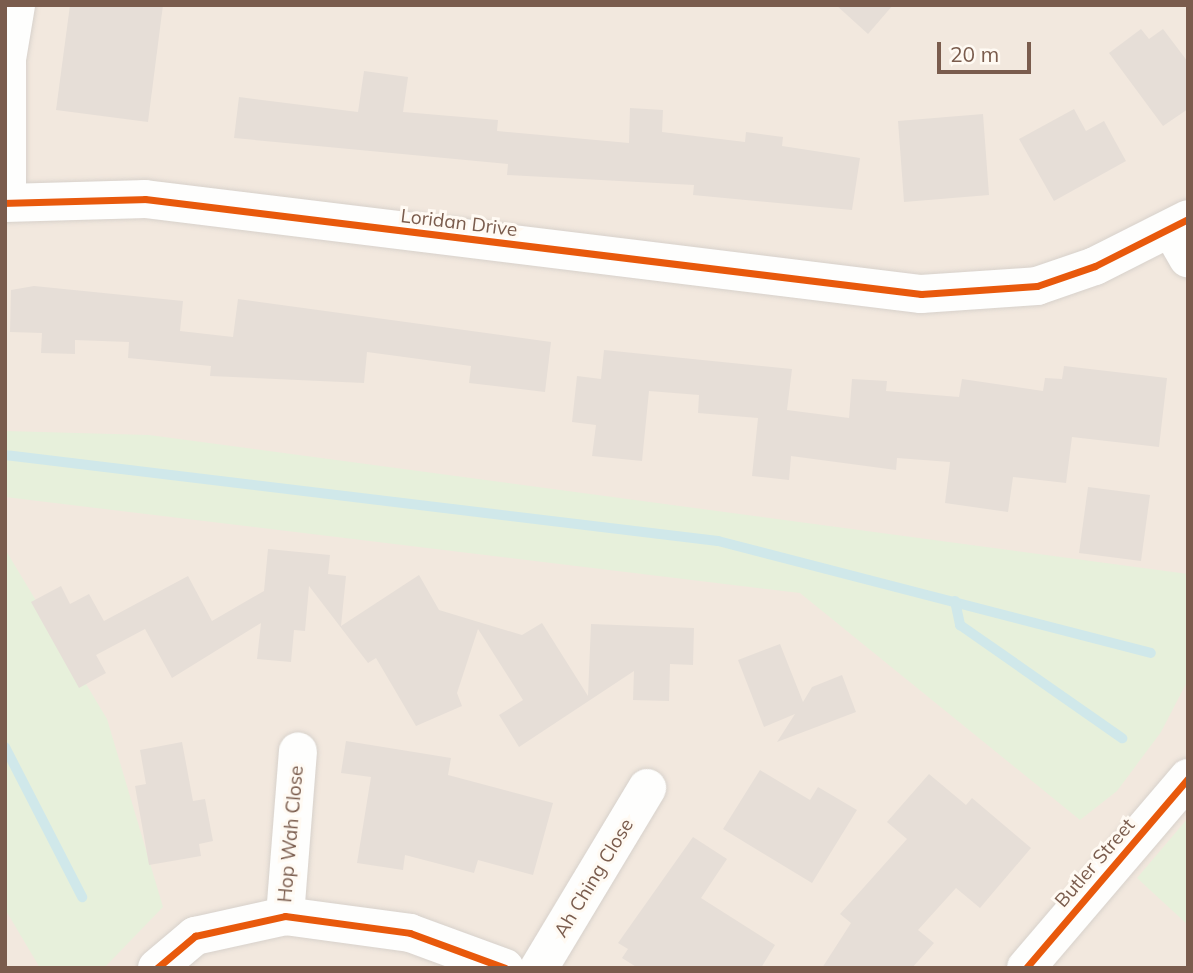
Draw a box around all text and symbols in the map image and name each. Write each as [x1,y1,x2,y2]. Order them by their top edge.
scale bar [941,28,1036,72]
text: 20 m [950,41,999,67]
street label: Loridan Drive [399,205,519,241]
street label: Hop Wah Close [274,765,308,903]
street label: Butler Street [1050,814,1140,912]
street label: Ah Ching Close [550,815,638,941]

